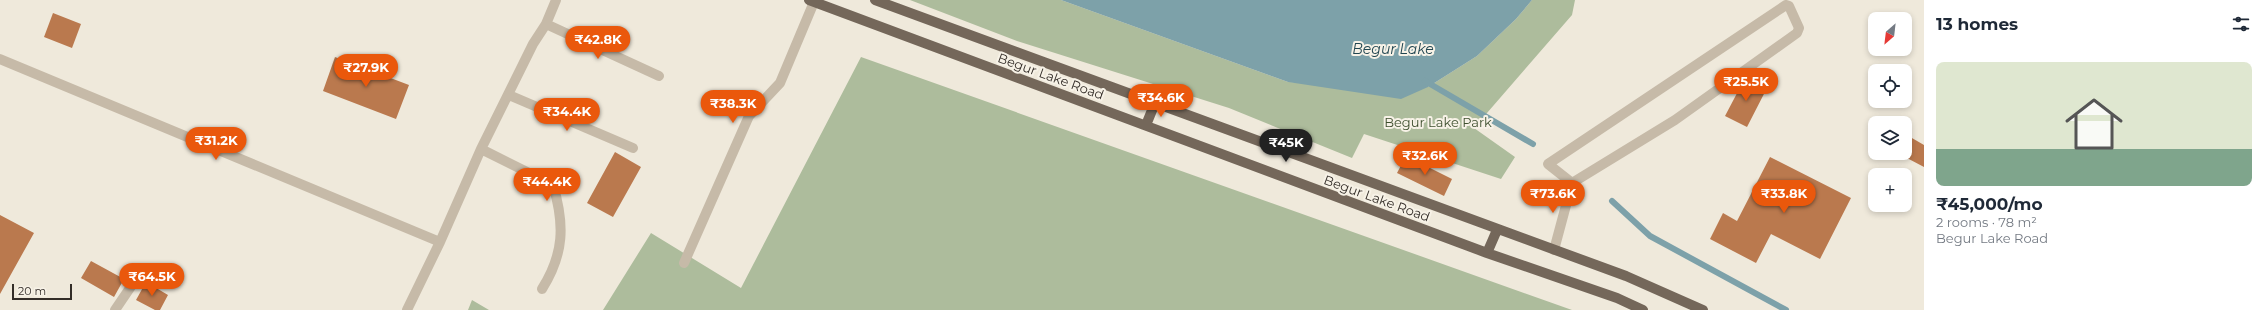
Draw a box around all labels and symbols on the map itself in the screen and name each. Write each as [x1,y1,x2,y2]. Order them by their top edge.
north arrow [1868,12,1912,56]
pin: ₹42.8K [565,26,631,60]
water label: Begur Lake [1352,40,1434,58]
street label: Begur Lake Road [996,49,1106,103]
pin: ₹27.9K [333,54,399,88]
pin: ₹25.5K [1713,68,1779,102]
pin: ₹34.6K [1128,84,1194,118]
pin: ₹38.3K [700,90,766,124]
pin: ₹34.4K [534,98,600,132]
park label: Begur Lake Park [1384,114,1492,130]
pin: ₹31.2K [183,127,249,161]
pin: ₹45K [1262,129,1310,163]
pin: ₹32.6K [1392,142,1458,176]
pin: ₹44.4K [514,168,580,202]
street label: Begur Lake Road [1322,171,1432,225]
pin: ₹73.6K [1520,180,1586,214]
pin: ₹33.8K [1751,180,1817,214]
pin: ₹64.5K [119,263,185,297]
scale bar [12,282,72,301]

